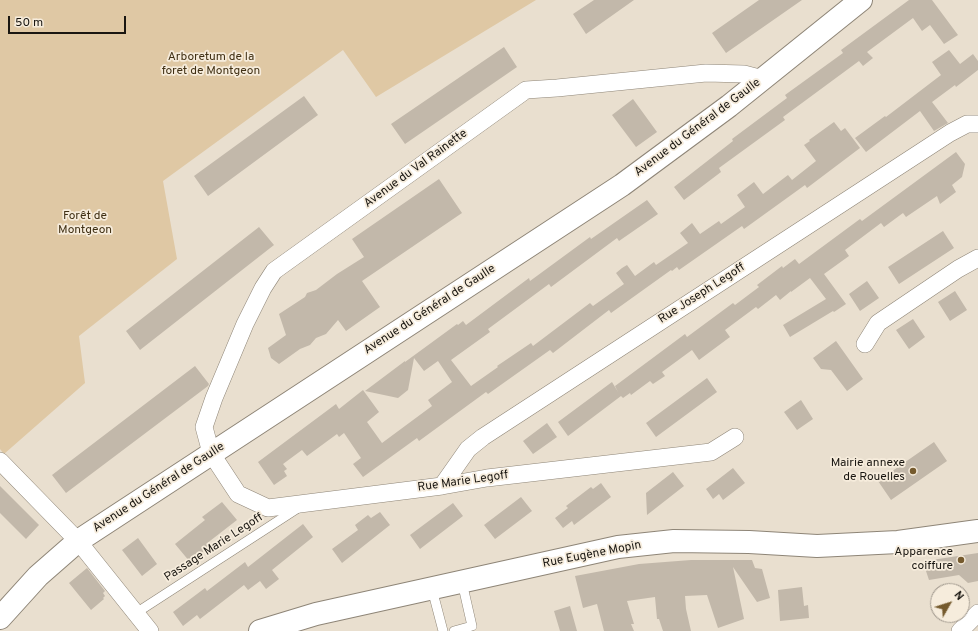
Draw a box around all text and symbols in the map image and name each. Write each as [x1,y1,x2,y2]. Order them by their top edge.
scale bar [10,8,128,34]
text: 50 m [15,15,43,31]
park label: Arboretum de la foret de Montgeon [162,51,260,79]
street label: Avenue du Général de Gaulle [632,76,764,180]
street label: Avenue du Val Rainette [362,127,470,211]
park label: Forêt de Montgeon [58,210,112,238]
street label: Rue Joseph Legoff [656,261,748,327]
street label: Avenue du Général de Gaulle [361,262,499,358]
street label: Avenue du Général de Gaulle [90,440,228,536]
place label: Mairie annexe de Rouelles [831,457,905,485]
marker: Mairie annexe de Rouelles [908,466,918,476]
street label: Rue Marie Legoff [417,469,509,495]
street label: Passage Marie Legoff [162,511,266,585]
street label: Rue Eugène Mopin [542,538,642,572]
place label: Apparence coiffure [894,546,953,574]
marker: Apparence coiffure [956,555,966,565]
north arrow [930,583,970,623]
text: N [951,589,966,604]

